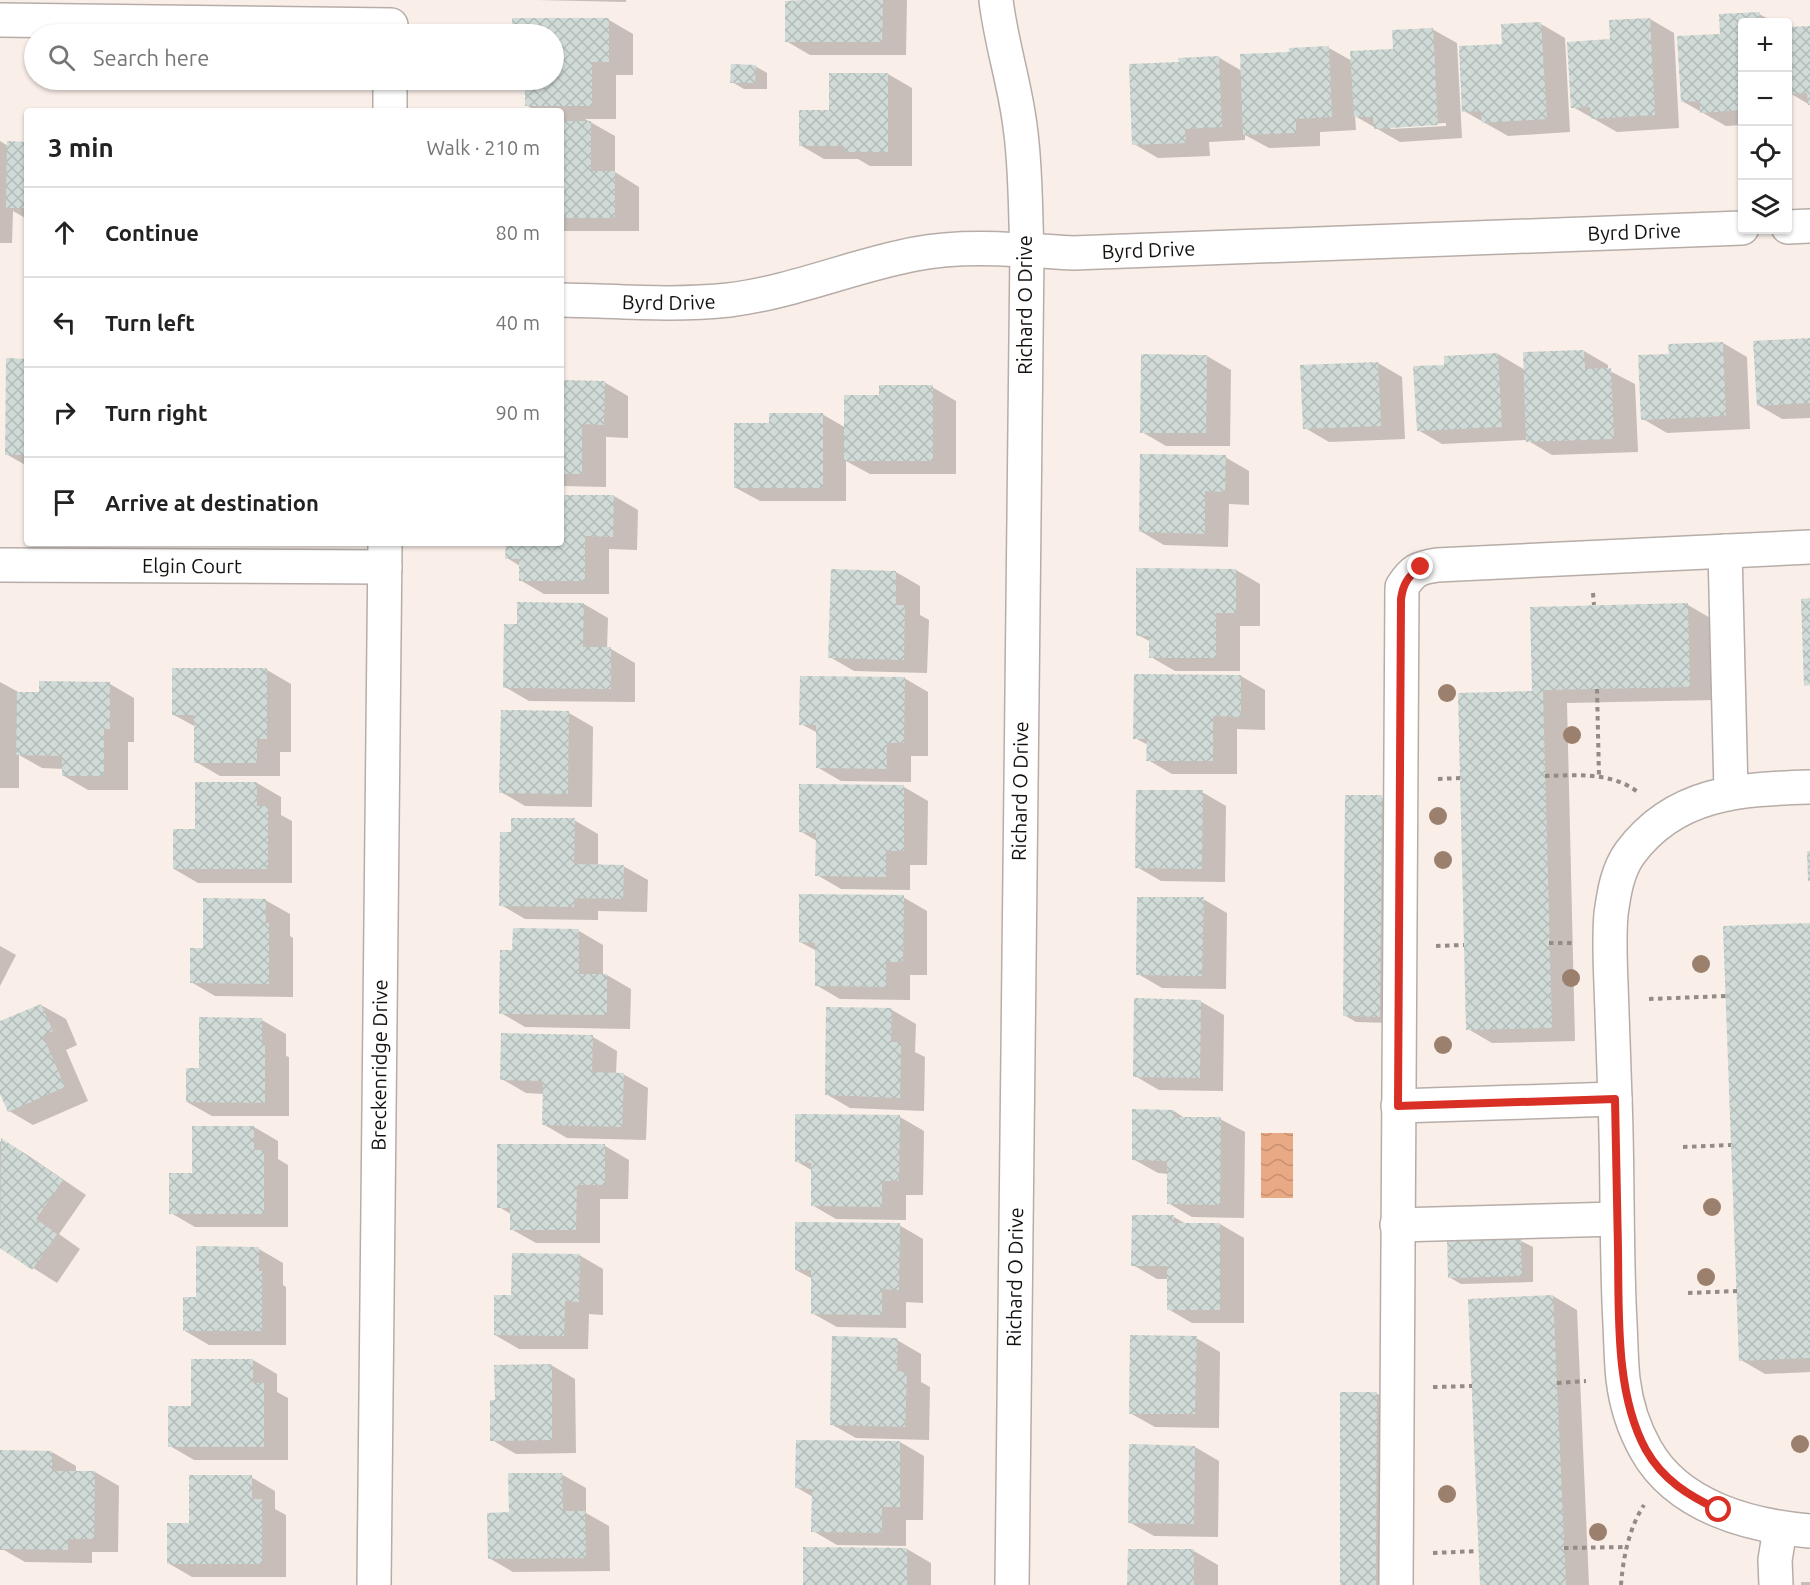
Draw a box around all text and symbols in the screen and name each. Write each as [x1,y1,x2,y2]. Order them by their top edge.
map controls [1738,18,1792,234]
button: + [1738,18,1792,72]
search box [24,24,564,90]
icon: search [45,41,78,74]
text: Search here [93,45,209,70]
button: − [1738,72,1792,126]
button: locate [1738,126,1792,180]
text: 3 min [48,133,114,162]
text: Walk · 210 m [427,136,540,159]
button: layers [1738,180,1792,234]
icon: ahead [48,216,81,249]
street label: Byrd Drive [1587,218,1681,245]
text: Continue [105,220,199,245]
text: 80 m [496,221,540,244]
street label: Richard O Drive [1013,235,1036,375]
street label: Byrd Drive [1101,236,1196,263]
street label: Byrd Drive [622,289,716,314]
icon: left [48,306,81,339]
text: Turn left [105,310,195,335]
text: 40 m [496,311,540,334]
icon: right [48,396,81,429]
text: Turn right [105,400,207,425]
text: 90 m [496,401,540,424]
icon: arrive [48,486,81,519]
text: Arrive at destination [105,490,319,515]
route end [1407,553,1433,579]
street label: Elgin Court [142,554,242,577]
street label: Richard O Drive [1007,721,1032,861]
street label: Breckenridge Drive [367,979,391,1151]
street label: Richard O Drive [1002,1207,1027,1347]
route start [1705,1496,1731,1522]

